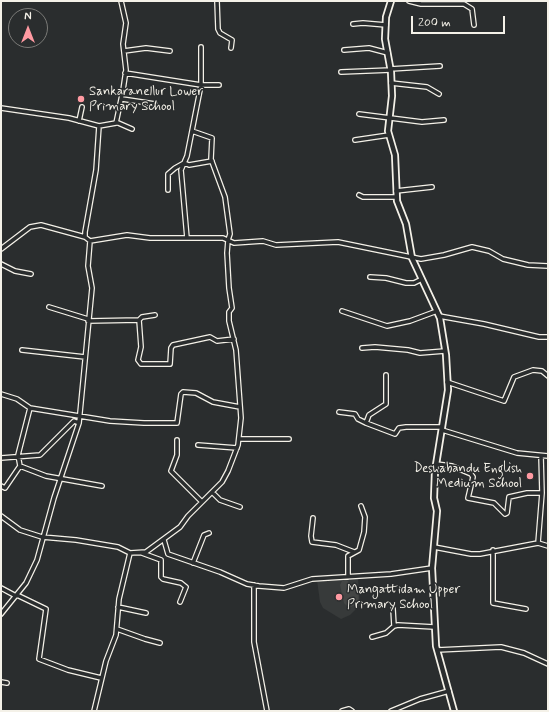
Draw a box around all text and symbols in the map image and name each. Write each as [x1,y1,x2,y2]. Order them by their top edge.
north arrow [8,8,48,48]
scale bar [413,8,507,34]
text: N [24,10,32,24]
text: 200 m [418,15,451,31]
place label: Sankaranellur Lower Primary School [89,84,203,115]
marker: Sankaranellur Lower Primary School [76,94,86,104]
place label: Deshabandu English Medium School [414,461,522,492]
marker: Deshabandu English Medium School [525,471,535,481]
place label: Mangattidam Upper Primary School [347,582,460,613]
marker: Mangattidam Upper Primary School [334,592,344,602]

